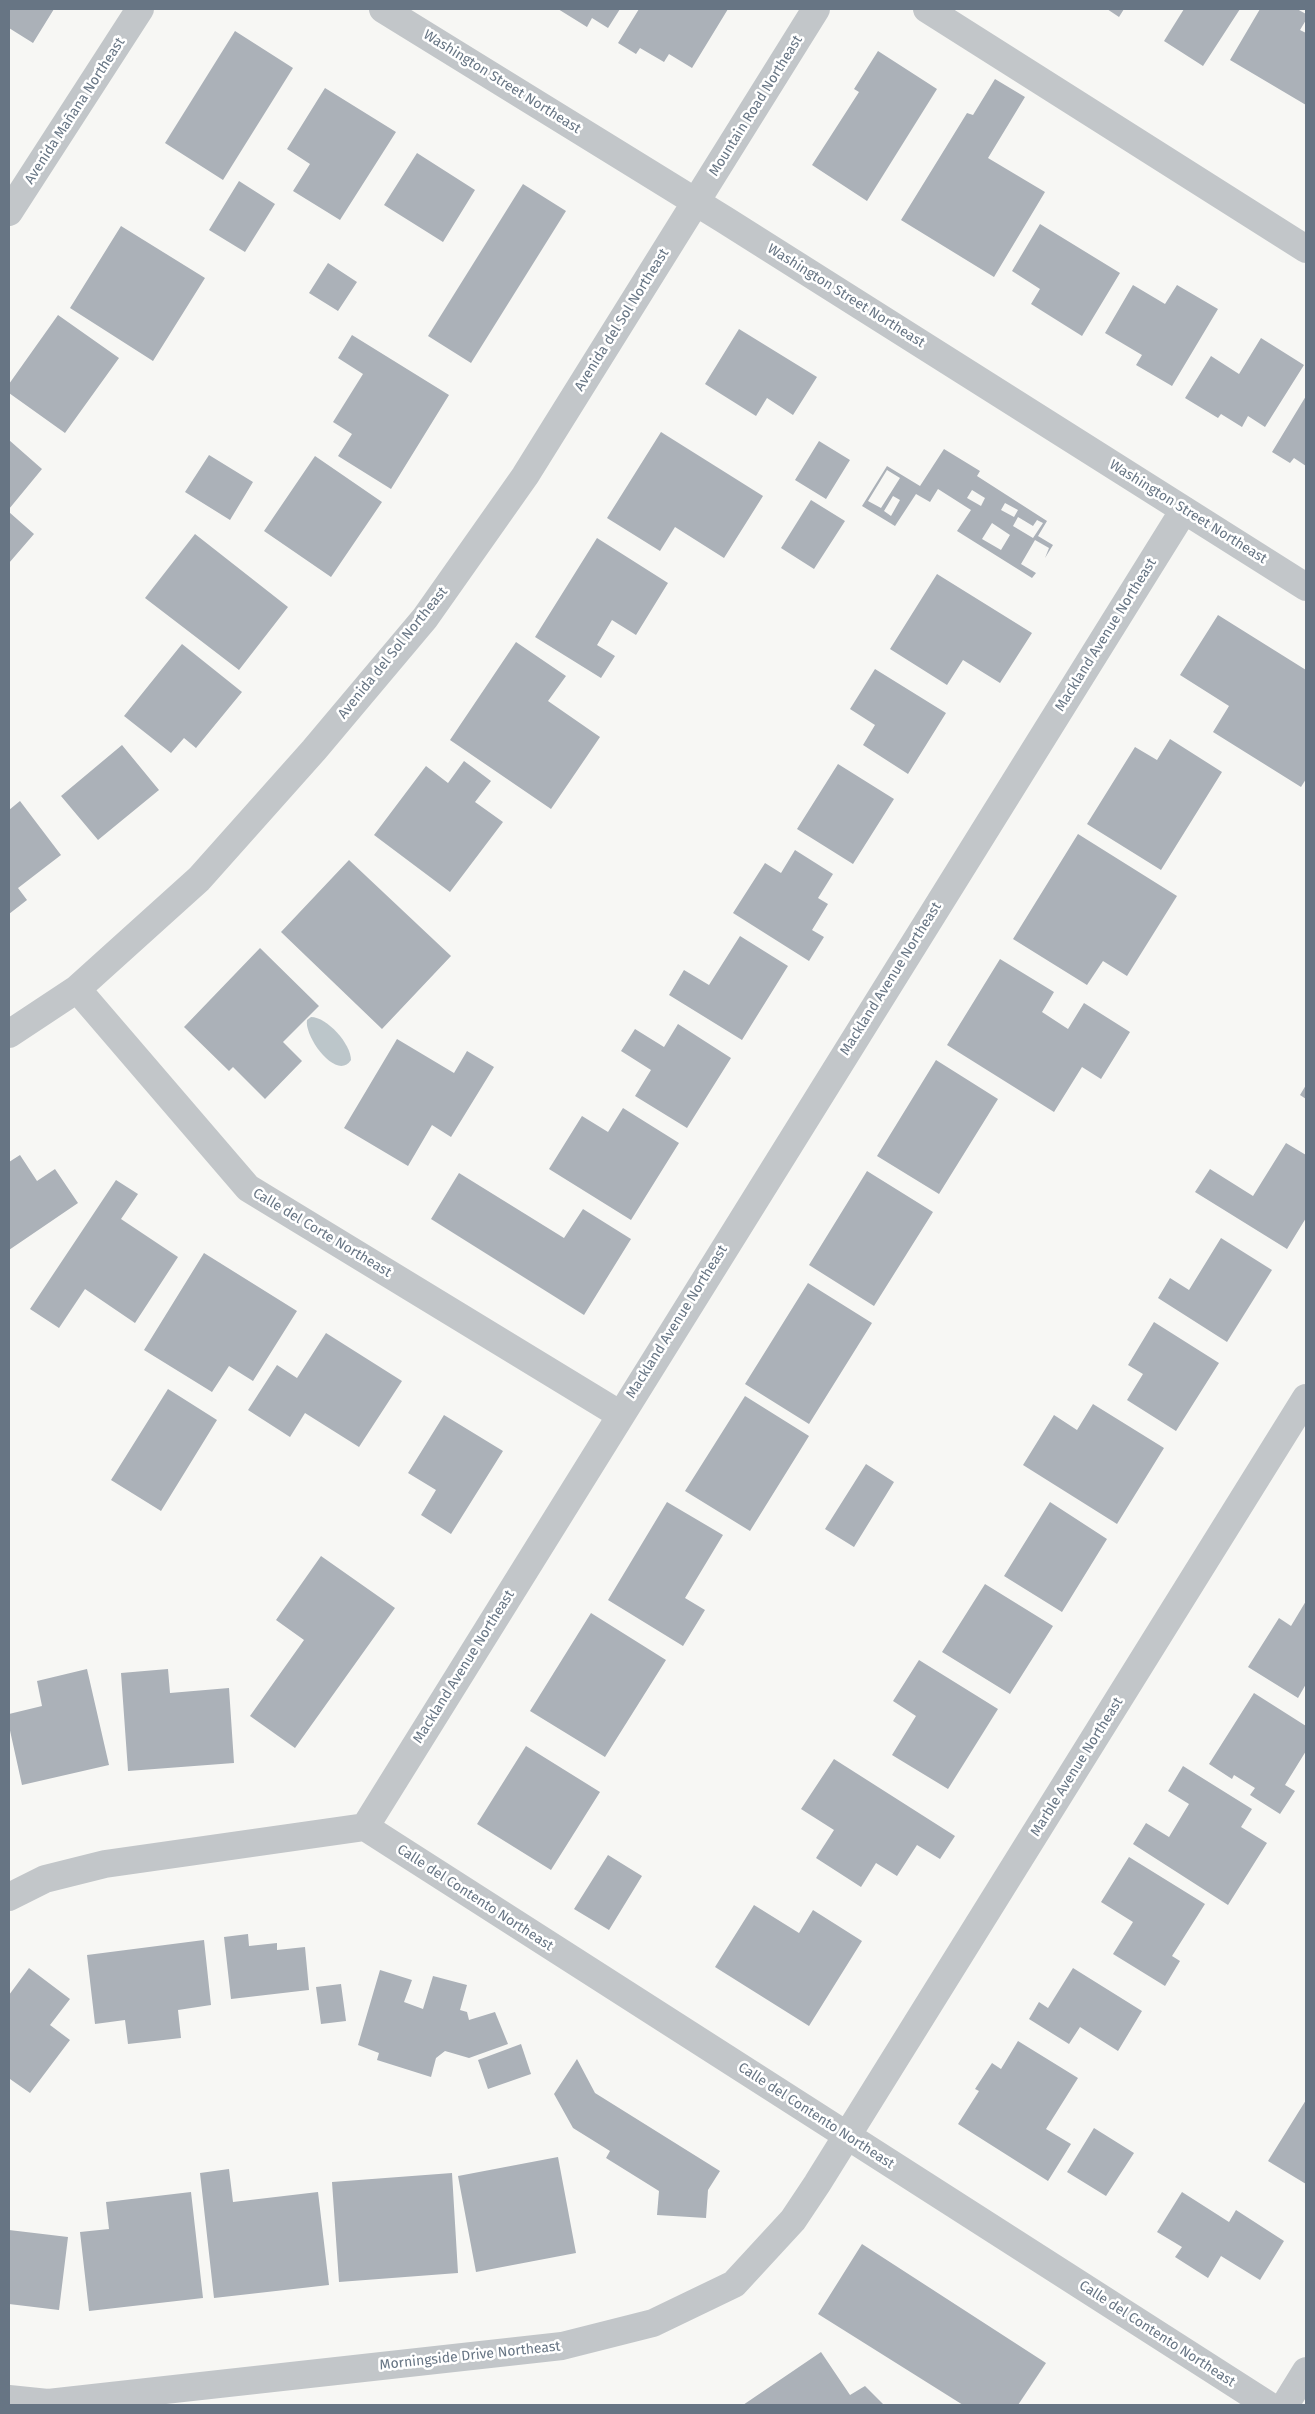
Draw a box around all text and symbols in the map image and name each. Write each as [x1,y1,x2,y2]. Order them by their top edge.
street label: Washington Street Northeast [420,27,584,137]
street label: Mountain Road Northeast [706,33,806,179]
street label: Avenida Mañana Northeast [21,35,129,187]
street label: Washington Street Northeast [764,241,928,351]
street label: Avenida del Sol Northeast [571,246,673,394]
street label: Washington Street Northeast [1106,457,1270,567]
street label: Mackland Avenue Northeast [1052,555,1160,715]
street label: Avenida del Sol Northeast [335,584,451,722]
street label: Mackland Avenue Northeast [837,899,945,1059]
street label: Calle del Corte Northeast [250,1185,394,1281]
street label: Mackland Avenue Northeast [623,1242,731,1402]
street label: Mackland Avenue Northeast [410,1587,518,1747]
street label: Marble Avenue Northeast [1027,1694,1127,1840]
street label: Calle del Contento Northeast [394,1841,556,1955]
street label: Calle del Contento Northeast [735,2059,897,2173]
street label: Calle del Contento Northeast [1076,2277,1238,2391]
street label: Morningside Drive Northeast [379,2338,561,2374]

